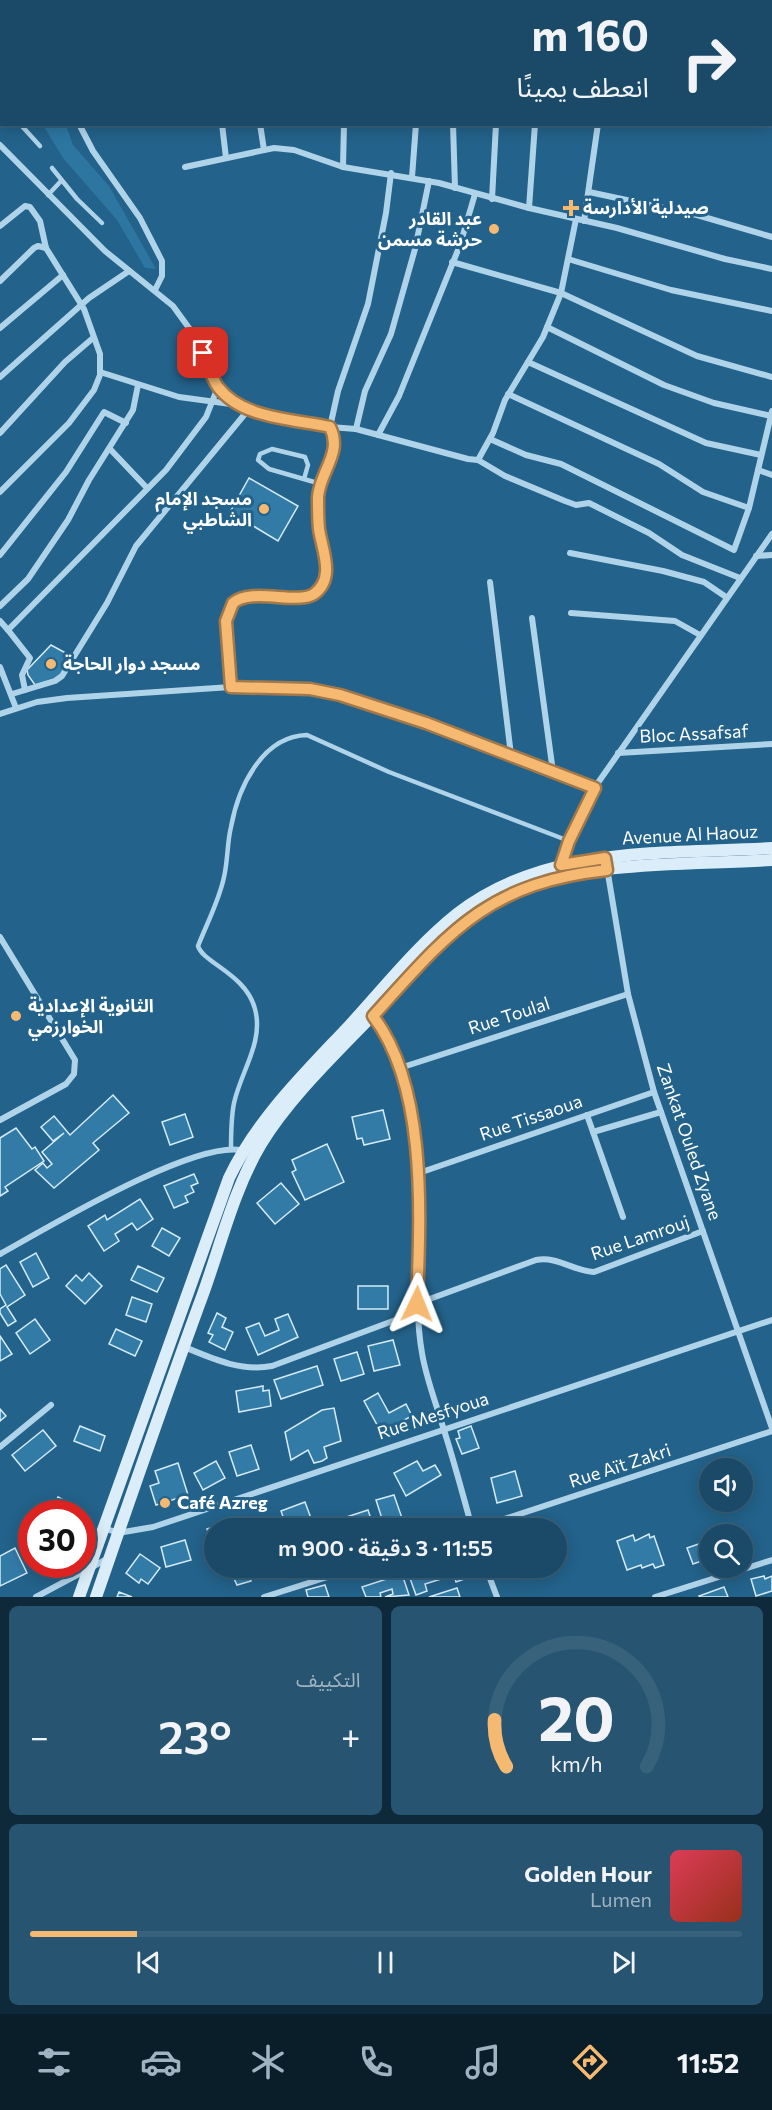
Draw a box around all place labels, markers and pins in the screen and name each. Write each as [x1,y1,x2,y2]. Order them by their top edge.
place label: صيدلية الأدارسة [583,196,709,219]
marker: صيدلية الأدارسة [564,201,578,215]
place label: عبد القادر حرشة مسمن [378,207,482,251]
marker: عبد القادر حرشة مسمن [487,222,501,236]
pin [177,327,228,378]
place label: مسجد الإمام الشاطبي [155,487,252,534]
marker: مسجد الإمام الشاطبي [257,502,271,516]
place label: مسجد دوار الحاجة [63,652,200,675]
marker: مسجد دوار الحاجة [44,657,58,671]
place label: الثانوية الإعدادية الخوارزمي [28,994,154,1041]
marker: الثانوية الإعدادية الخوارزمي [9,1009,23,1023]
place label: Café Azreg [177,1491,268,1513]
marker: Café Azreg [158,1496,172,1510]

